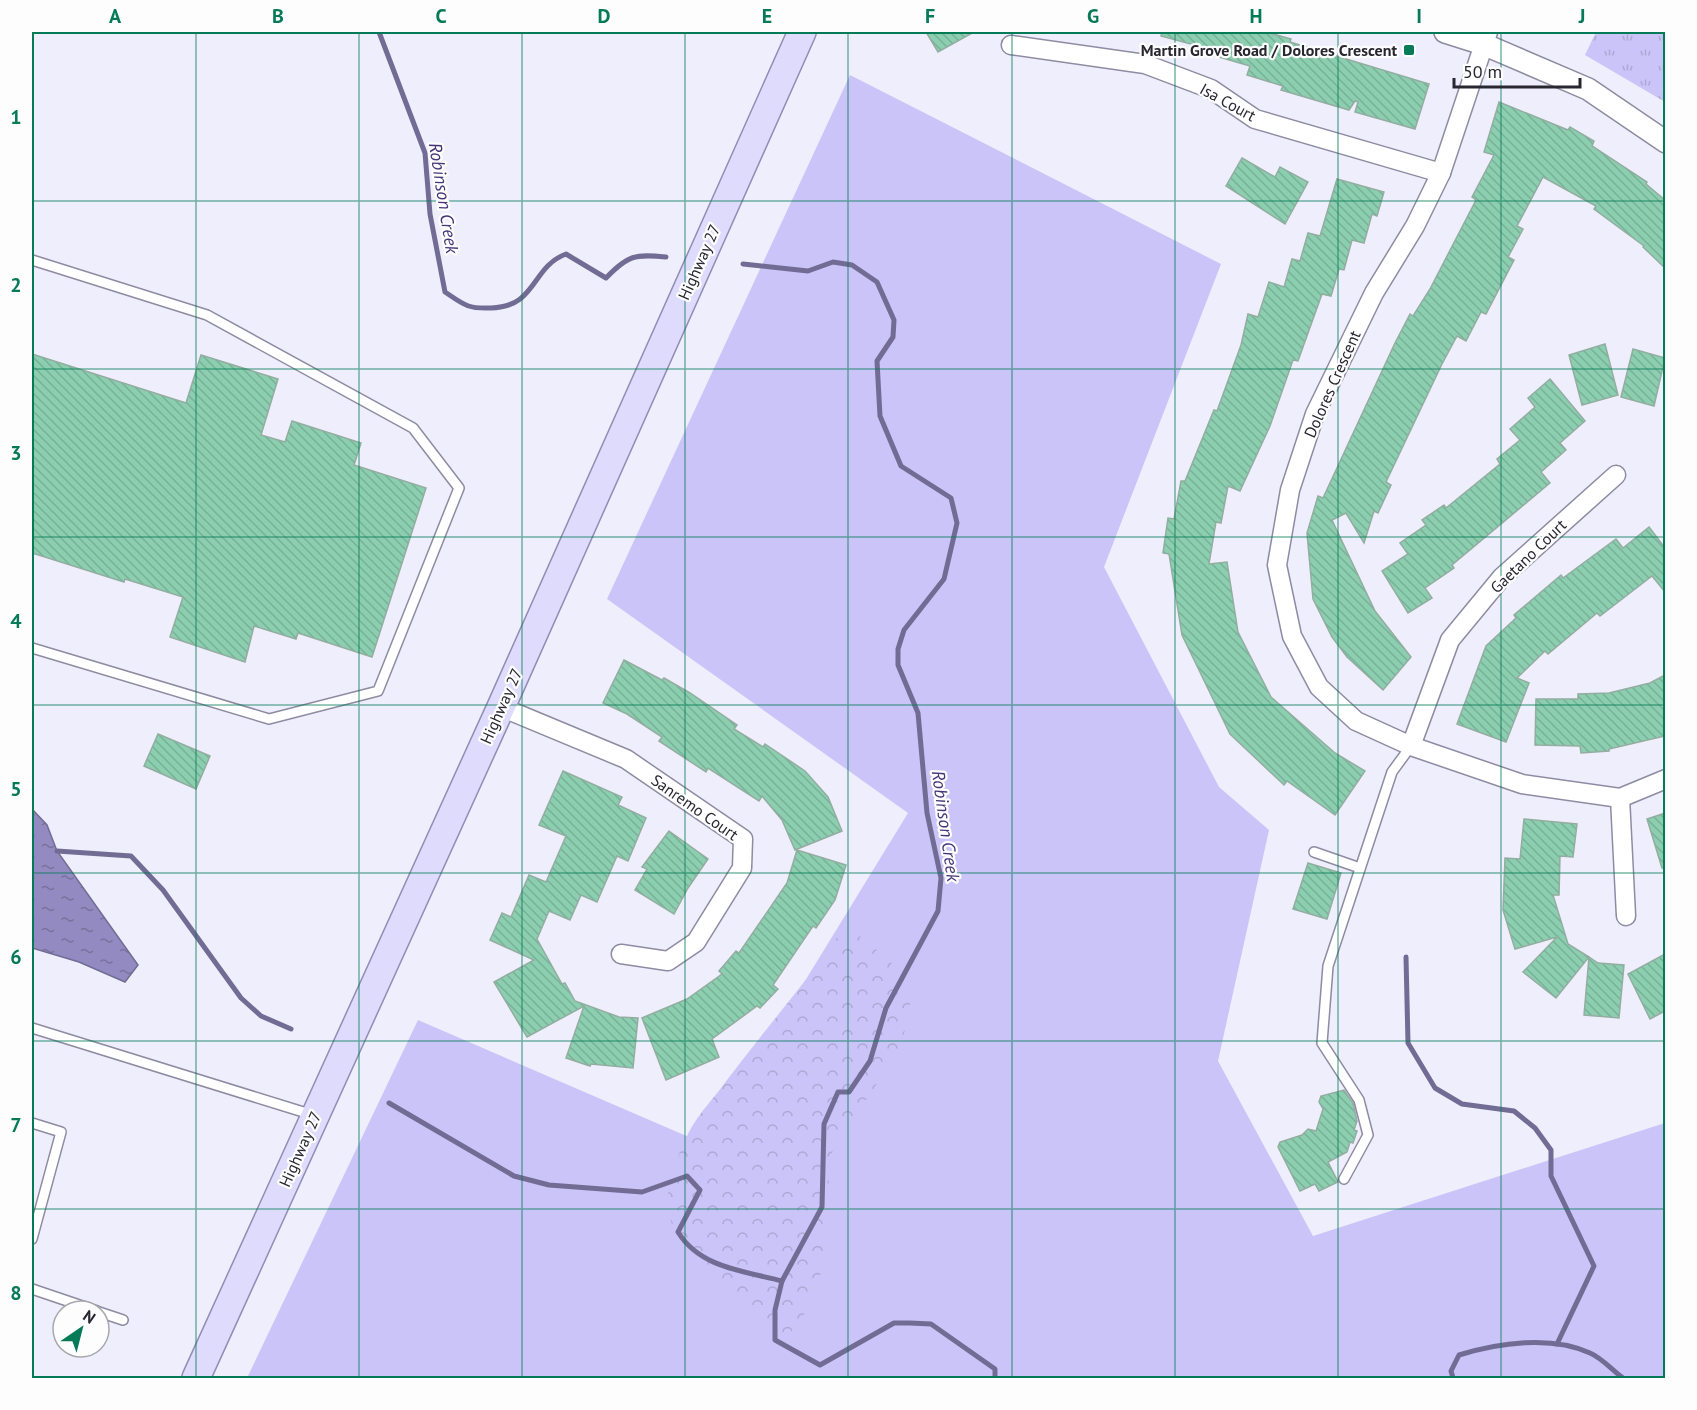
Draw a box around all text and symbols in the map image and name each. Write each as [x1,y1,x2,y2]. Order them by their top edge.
text: A [109,3,122,29]
text: B [272,3,284,29]
text: C [435,3,447,29]
text: D [598,3,611,29]
text: E [762,3,772,29]
text: F [925,3,935,29]
text: G [1087,3,1099,29]
text: H [1249,3,1263,29]
text: I [1416,3,1422,29]
text: J [1578,3,1585,29]
place label: Martin Grove Road / Dolores Crescent [1141,40,1397,60]
marker: Martin Grove Road / Dolores Crescent [1402,43,1416,57]
scale bar [1454,51,1580,89]
text: 50 m [1463,60,1502,83]
street label: Isa Court [1197,79,1260,126]
text: 1 [10,104,22,130]
water label: Robinson Creek [424,141,464,256]
street label: Highway 27 [673,221,725,303]
text: 2 [10,272,22,298]
street label: Dolores Crescent [1299,327,1365,441]
text: 3 [10,440,22,466]
street label: Gaetano Court [1486,514,1571,597]
text: 4 [10,608,22,634]
street label: Highway 27 [475,665,527,747]
water label: Robinson Creek [927,769,965,884]
street label: Sanremo Court [648,770,743,845]
text: 5 [10,776,22,802]
text: 6 [10,944,22,970]
street label: Highway 27 [274,1108,326,1190]
text: 7 [10,1112,22,1138]
text: 8 [10,1280,22,1306]
north arrow [51,1299,111,1359]
text: N [80,1306,100,1328]

